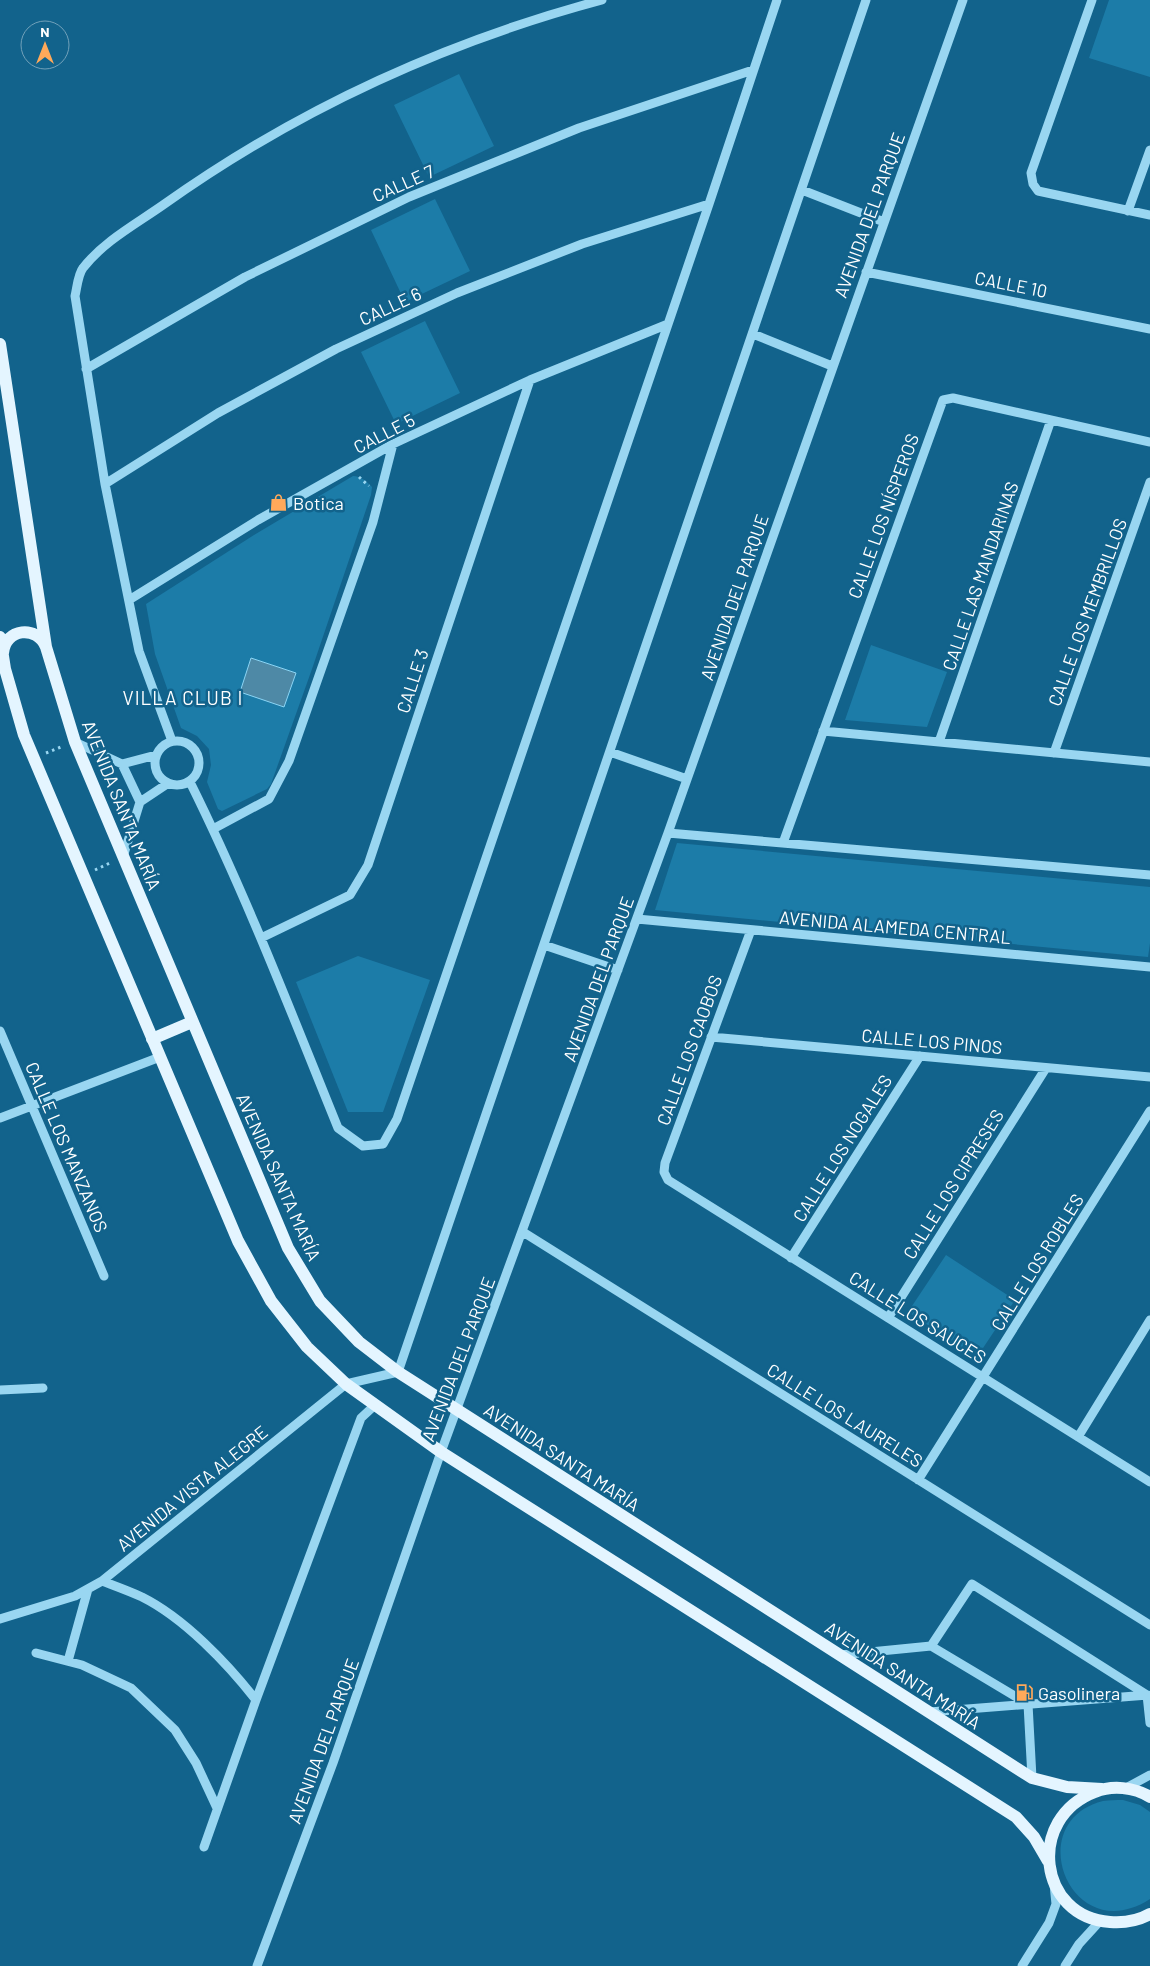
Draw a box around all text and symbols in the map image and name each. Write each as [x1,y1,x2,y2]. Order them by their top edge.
north arrow [20,20,70,70]
text: N [40,23,50,40]
street label: AVENIDA DEL PARQUE [829,129,909,301]
street label: CALLE 7 [369,159,438,206]
street label: CALLE 10 [973,266,1049,302]
street label: CALLE 6 [355,282,425,330]
street label: CALLE 5 [350,408,418,458]
street label: CALLE LOS NÍSPEROS [843,431,923,601]
street label: CALLE LAS MANDARINAS [937,479,1023,673]
place label: Botica [293,492,344,514]
shop icon: Botica [269,493,289,513]
street label: AVENIDA DEL PARQUE [695,511,773,683]
street label: CALLE LOS MEMBRILLOS [1043,515,1131,709]
street label: CALLE 3 [391,646,433,716]
district label: VILLA CLUB I [122,686,244,709]
street label: AVENIDA SANTA MARÍA [78,717,166,893]
street label: AVENIDA DEL PARQUE [558,893,638,1065]
street label: AVENIDA ALAMEDA CENTRAL [778,906,1012,948]
street label: CALLE LOS CAOBOS [652,972,726,1128]
street label: CALLE LOS PINOS [861,1024,1003,1058]
street label: CALLE LOS MANZANOS [21,1059,113,1235]
street label: CALLE LOS NOGALES [788,1070,896,1226]
street label: AVENIDA SANTA MARÍA [232,1090,326,1264]
street label: CALLE LOS CIPRESES [898,1105,1008,1263]
street label: CALLE LOS ROBLES [986,1189,1088,1335]
street label: CALLE LOS SAUCES [845,1266,991,1368]
street label: AVENIDA DEL PARQUE [416,1274,500,1444]
street label: CALLE LOS LAURELES [763,1358,927,1472]
street label: AVENIDA SANTA MARÍA [480,1398,644,1516]
street label: AVENIDA VISTA ALEGRE [112,1420,272,1556]
street label: AVENIDA SANTA MARÍA [821,1616,985,1734]
street label: AVENIDA DEL PARQUE [283,1655,363,1827]
place label: Gasolinera [1038,1682,1120,1704]
fuel station icon: Gasolinera [1014,1683,1034,1703]

